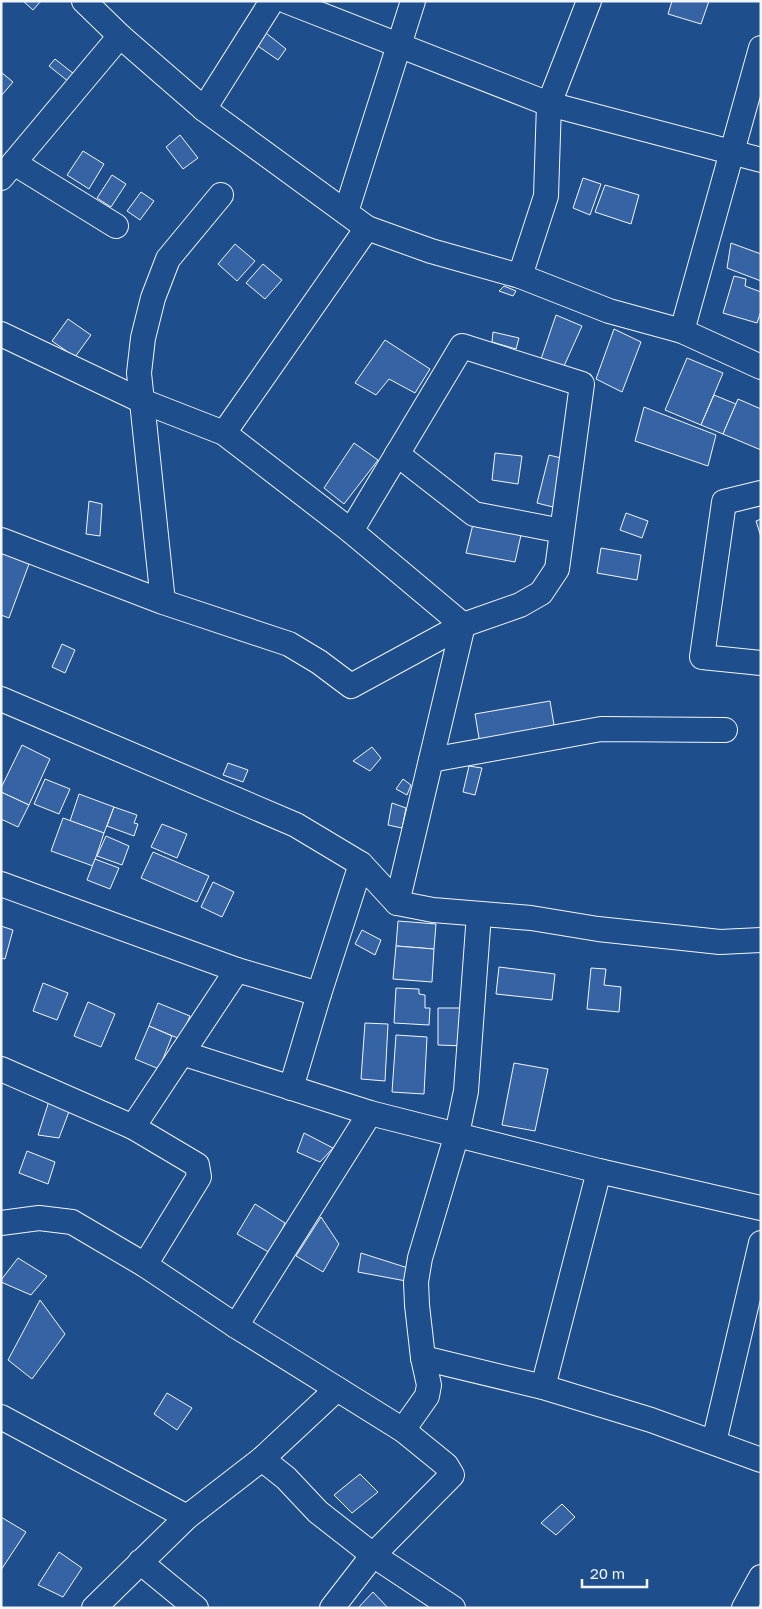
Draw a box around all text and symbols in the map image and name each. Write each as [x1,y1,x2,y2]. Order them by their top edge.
scale bar [582,1556,647,1588]
text: 20 m [590,1564,625,1582]

